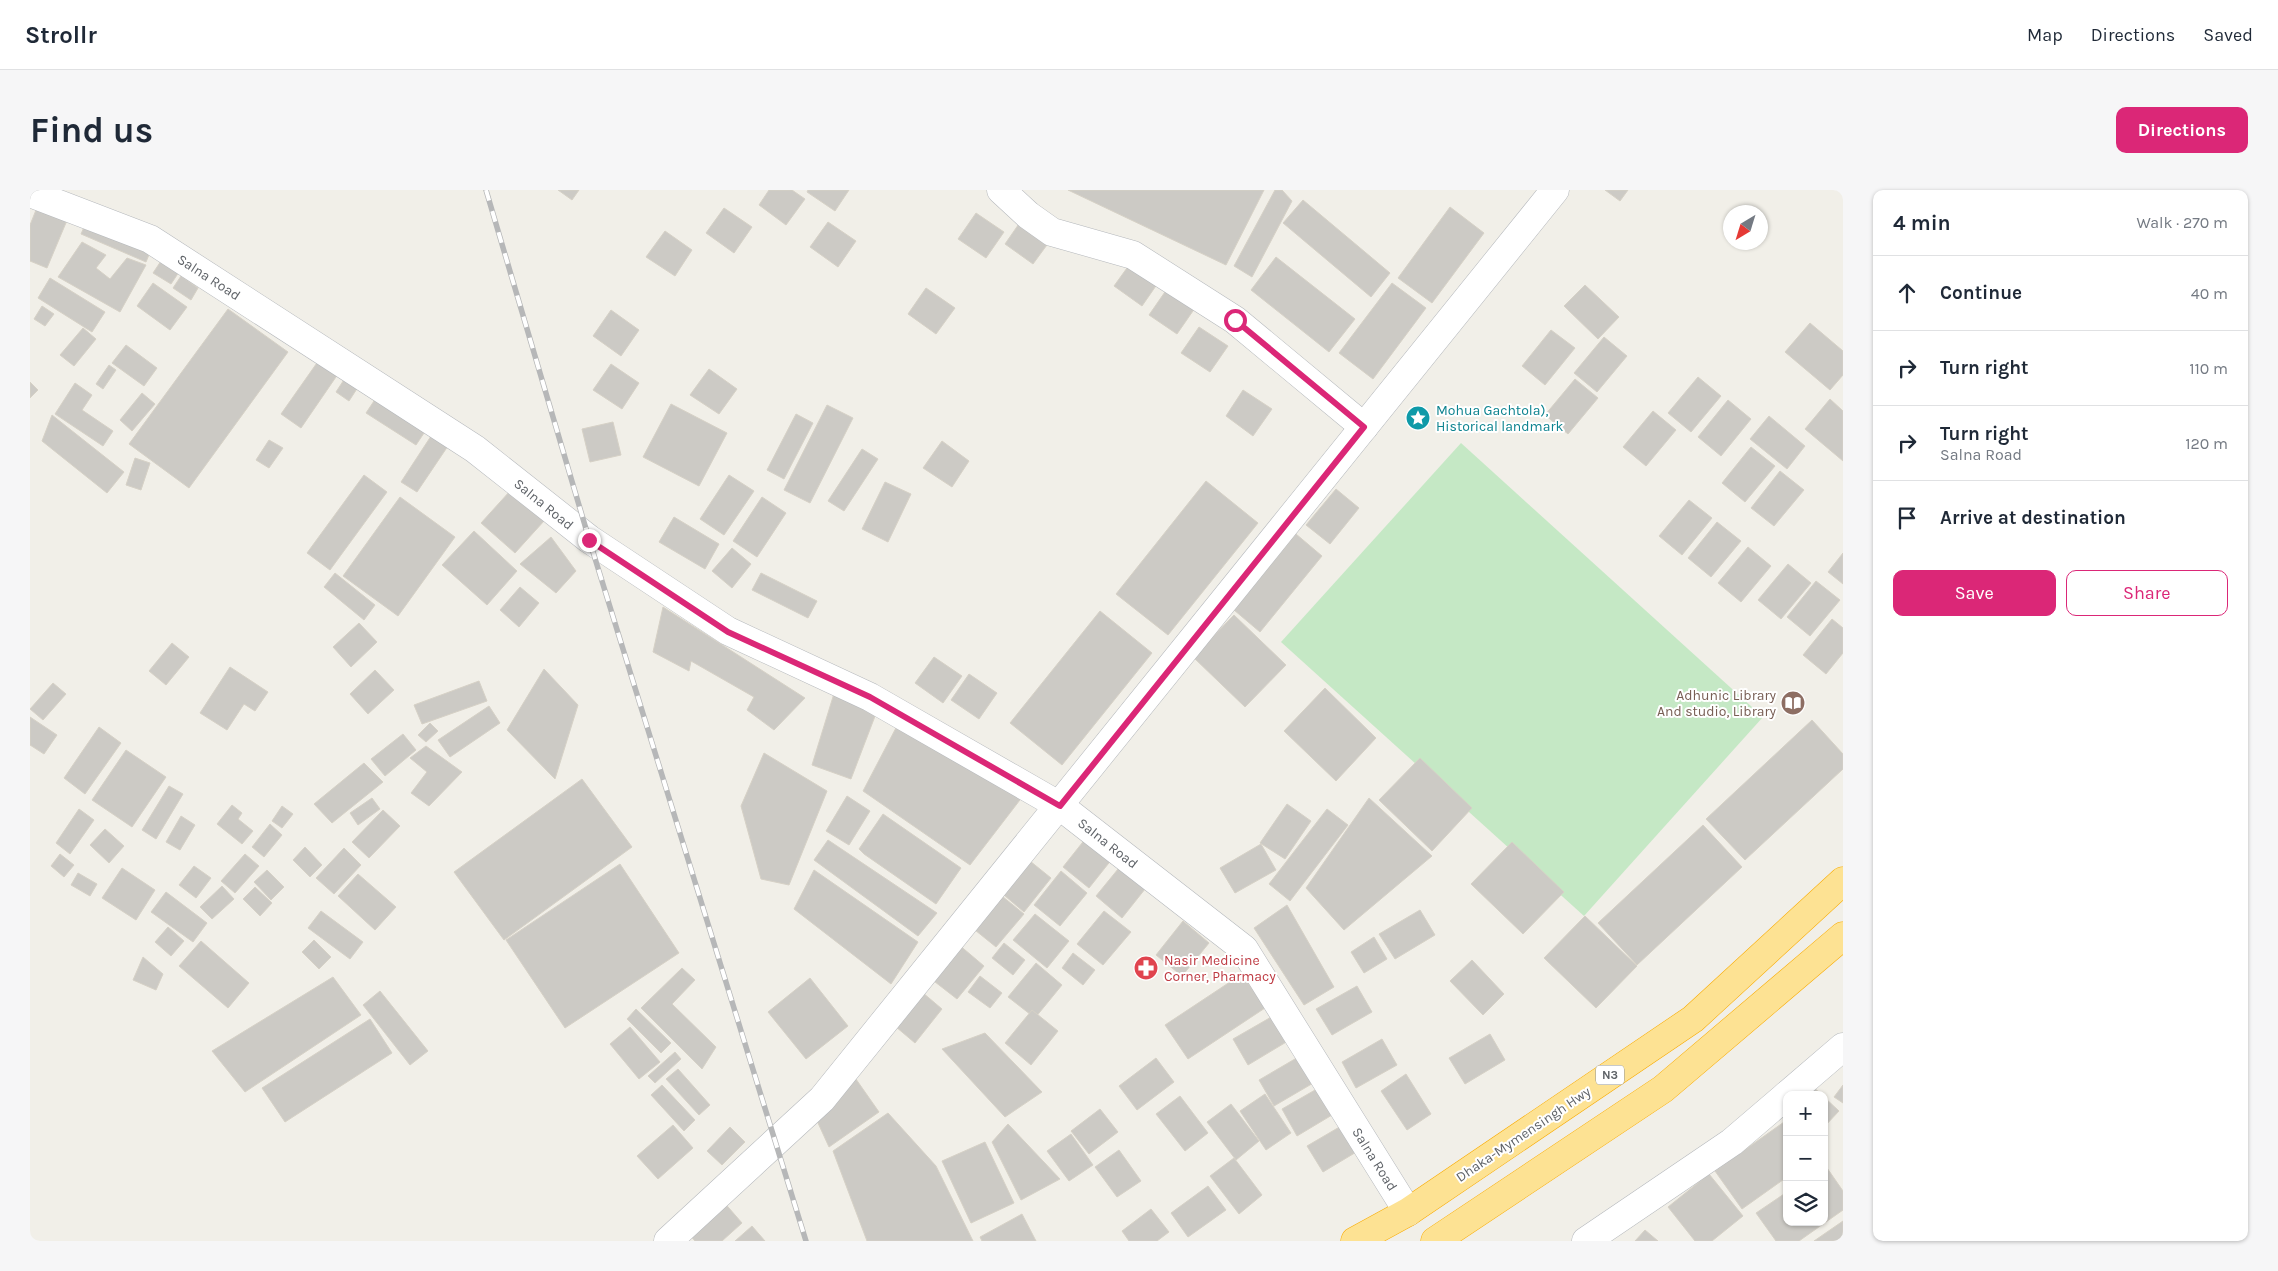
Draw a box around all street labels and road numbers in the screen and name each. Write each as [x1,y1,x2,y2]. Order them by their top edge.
street label: Salna Road [174,251,243,304]
street label: Salna Road [510,475,577,534]
street label: Salna Road [1074,815,1141,872]
road number: N3 [1596,1066,1624,1084]
street label: Dhaka-Mymensingh Hwy [1453,1083,1594,1186]
street label: Salna Road [1348,1124,1401,1194]

